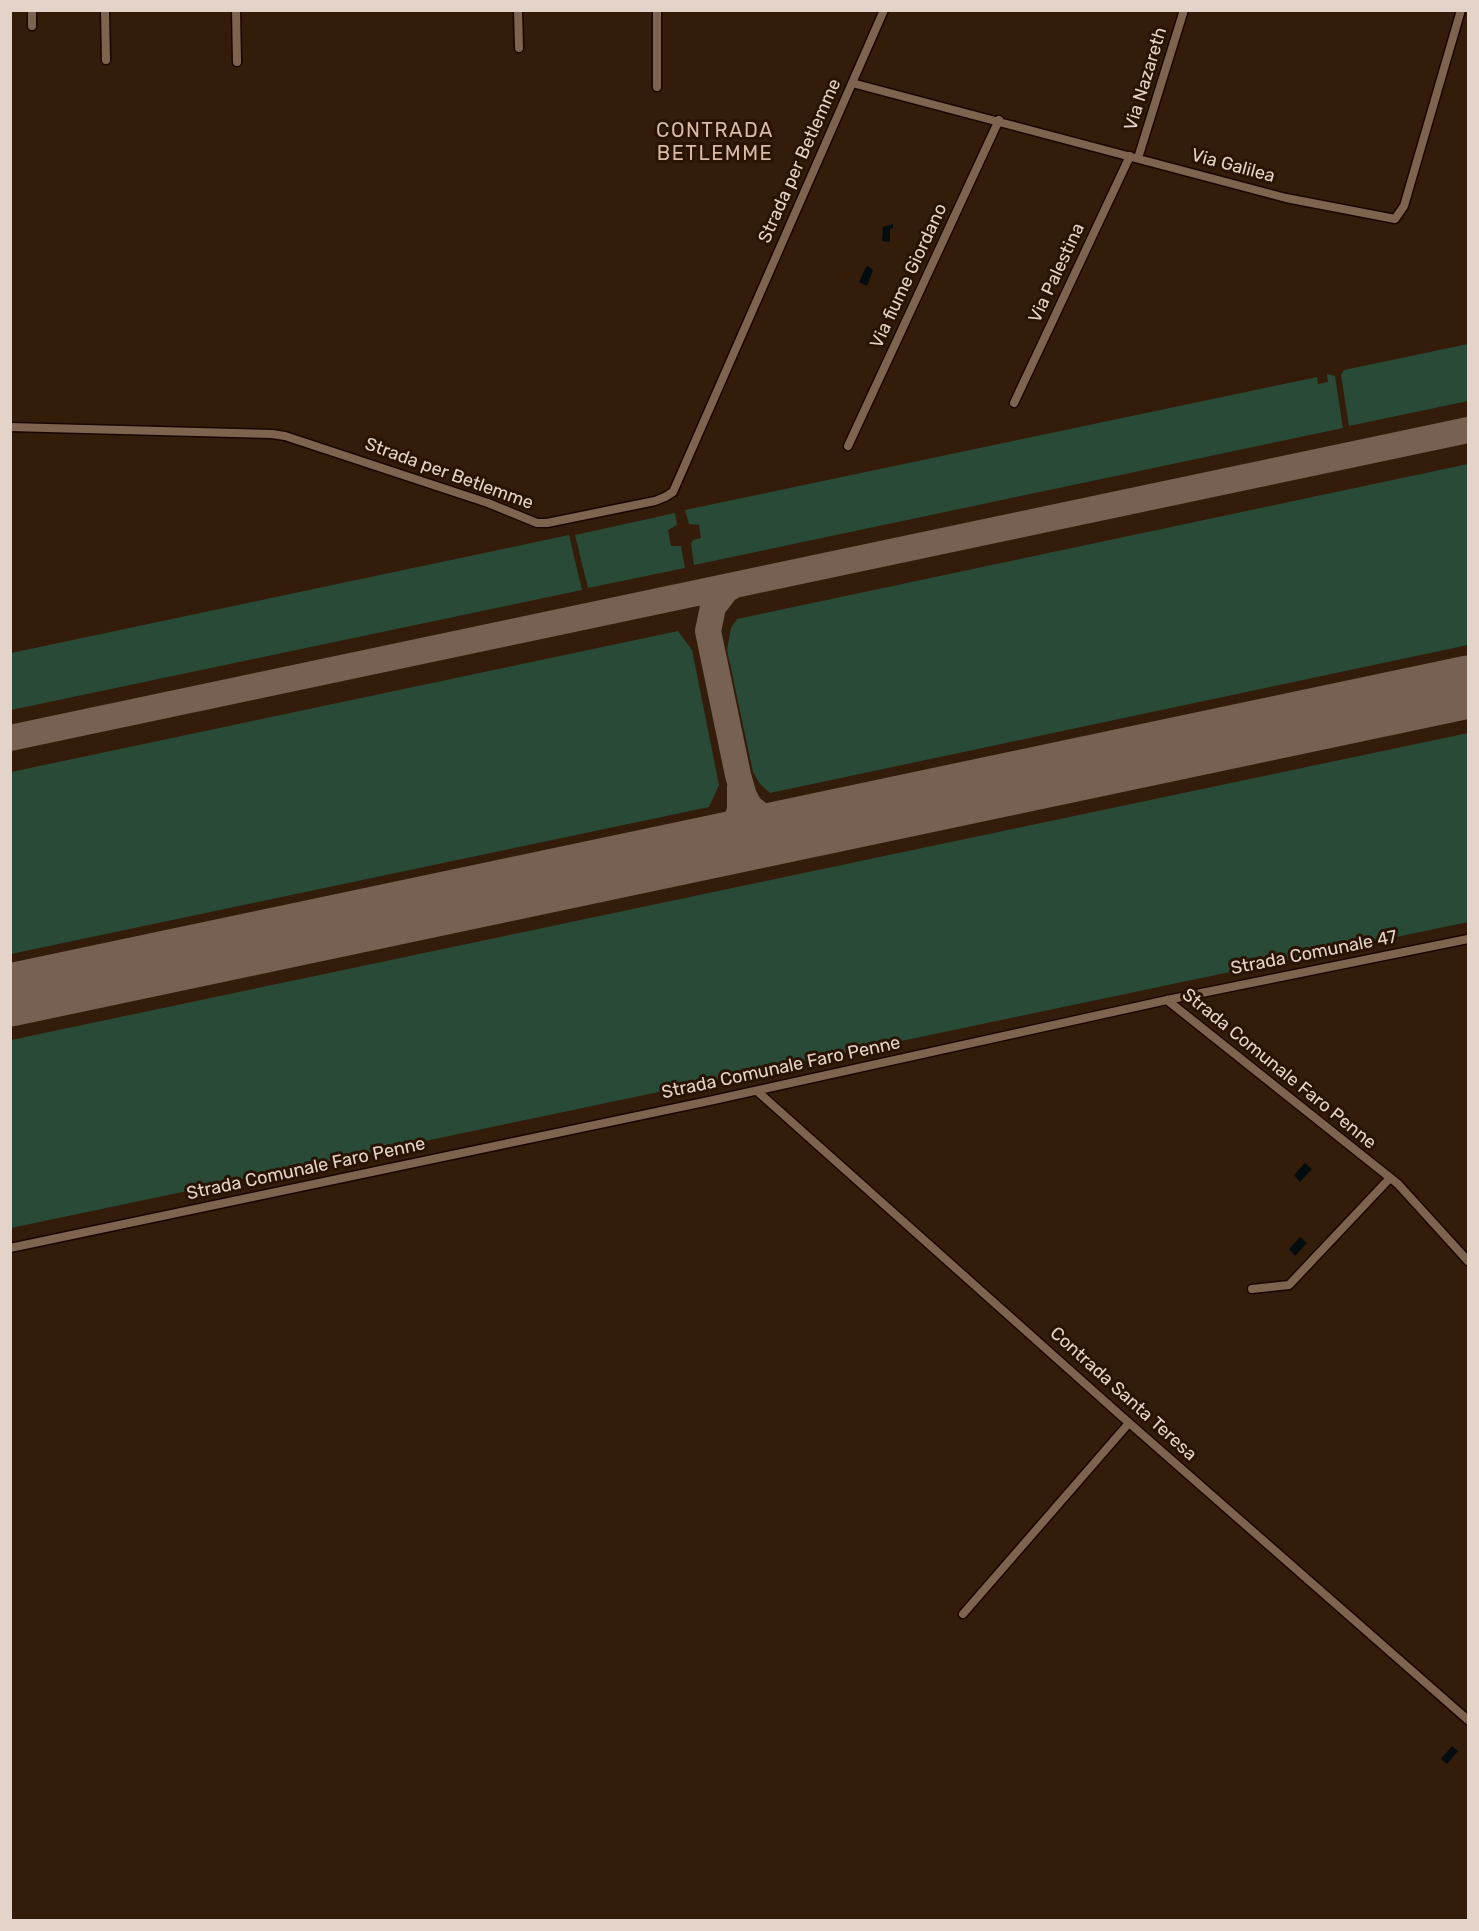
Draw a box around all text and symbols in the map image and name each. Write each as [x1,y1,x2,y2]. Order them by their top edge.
street label: Via Nazareth [1120,25,1172,133]
street label: Strada per Betlemme [754,75,846,247]
district label: CONTRADA BETLEMME [656,119,774,166]
street label: Via Galilea [1189,144,1277,188]
street label: Via fiume Giordano [866,200,952,352]
street label: Via Palestina [1024,220,1090,326]
street label: Strada per Betlemme [362,433,536,515]
street label: Strada Comunale 47 [1229,926,1399,980]
street label: Strada Comunale Faro Penne [1178,984,1380,1154]
street label: Strada Comunale Faro Penne [660,1032,902,1104]
street label: Strada Comunale Faro Penne [185,1133,427,1205]
street label: Contrada Santa Teresa [1045,1322,1201,1466]

